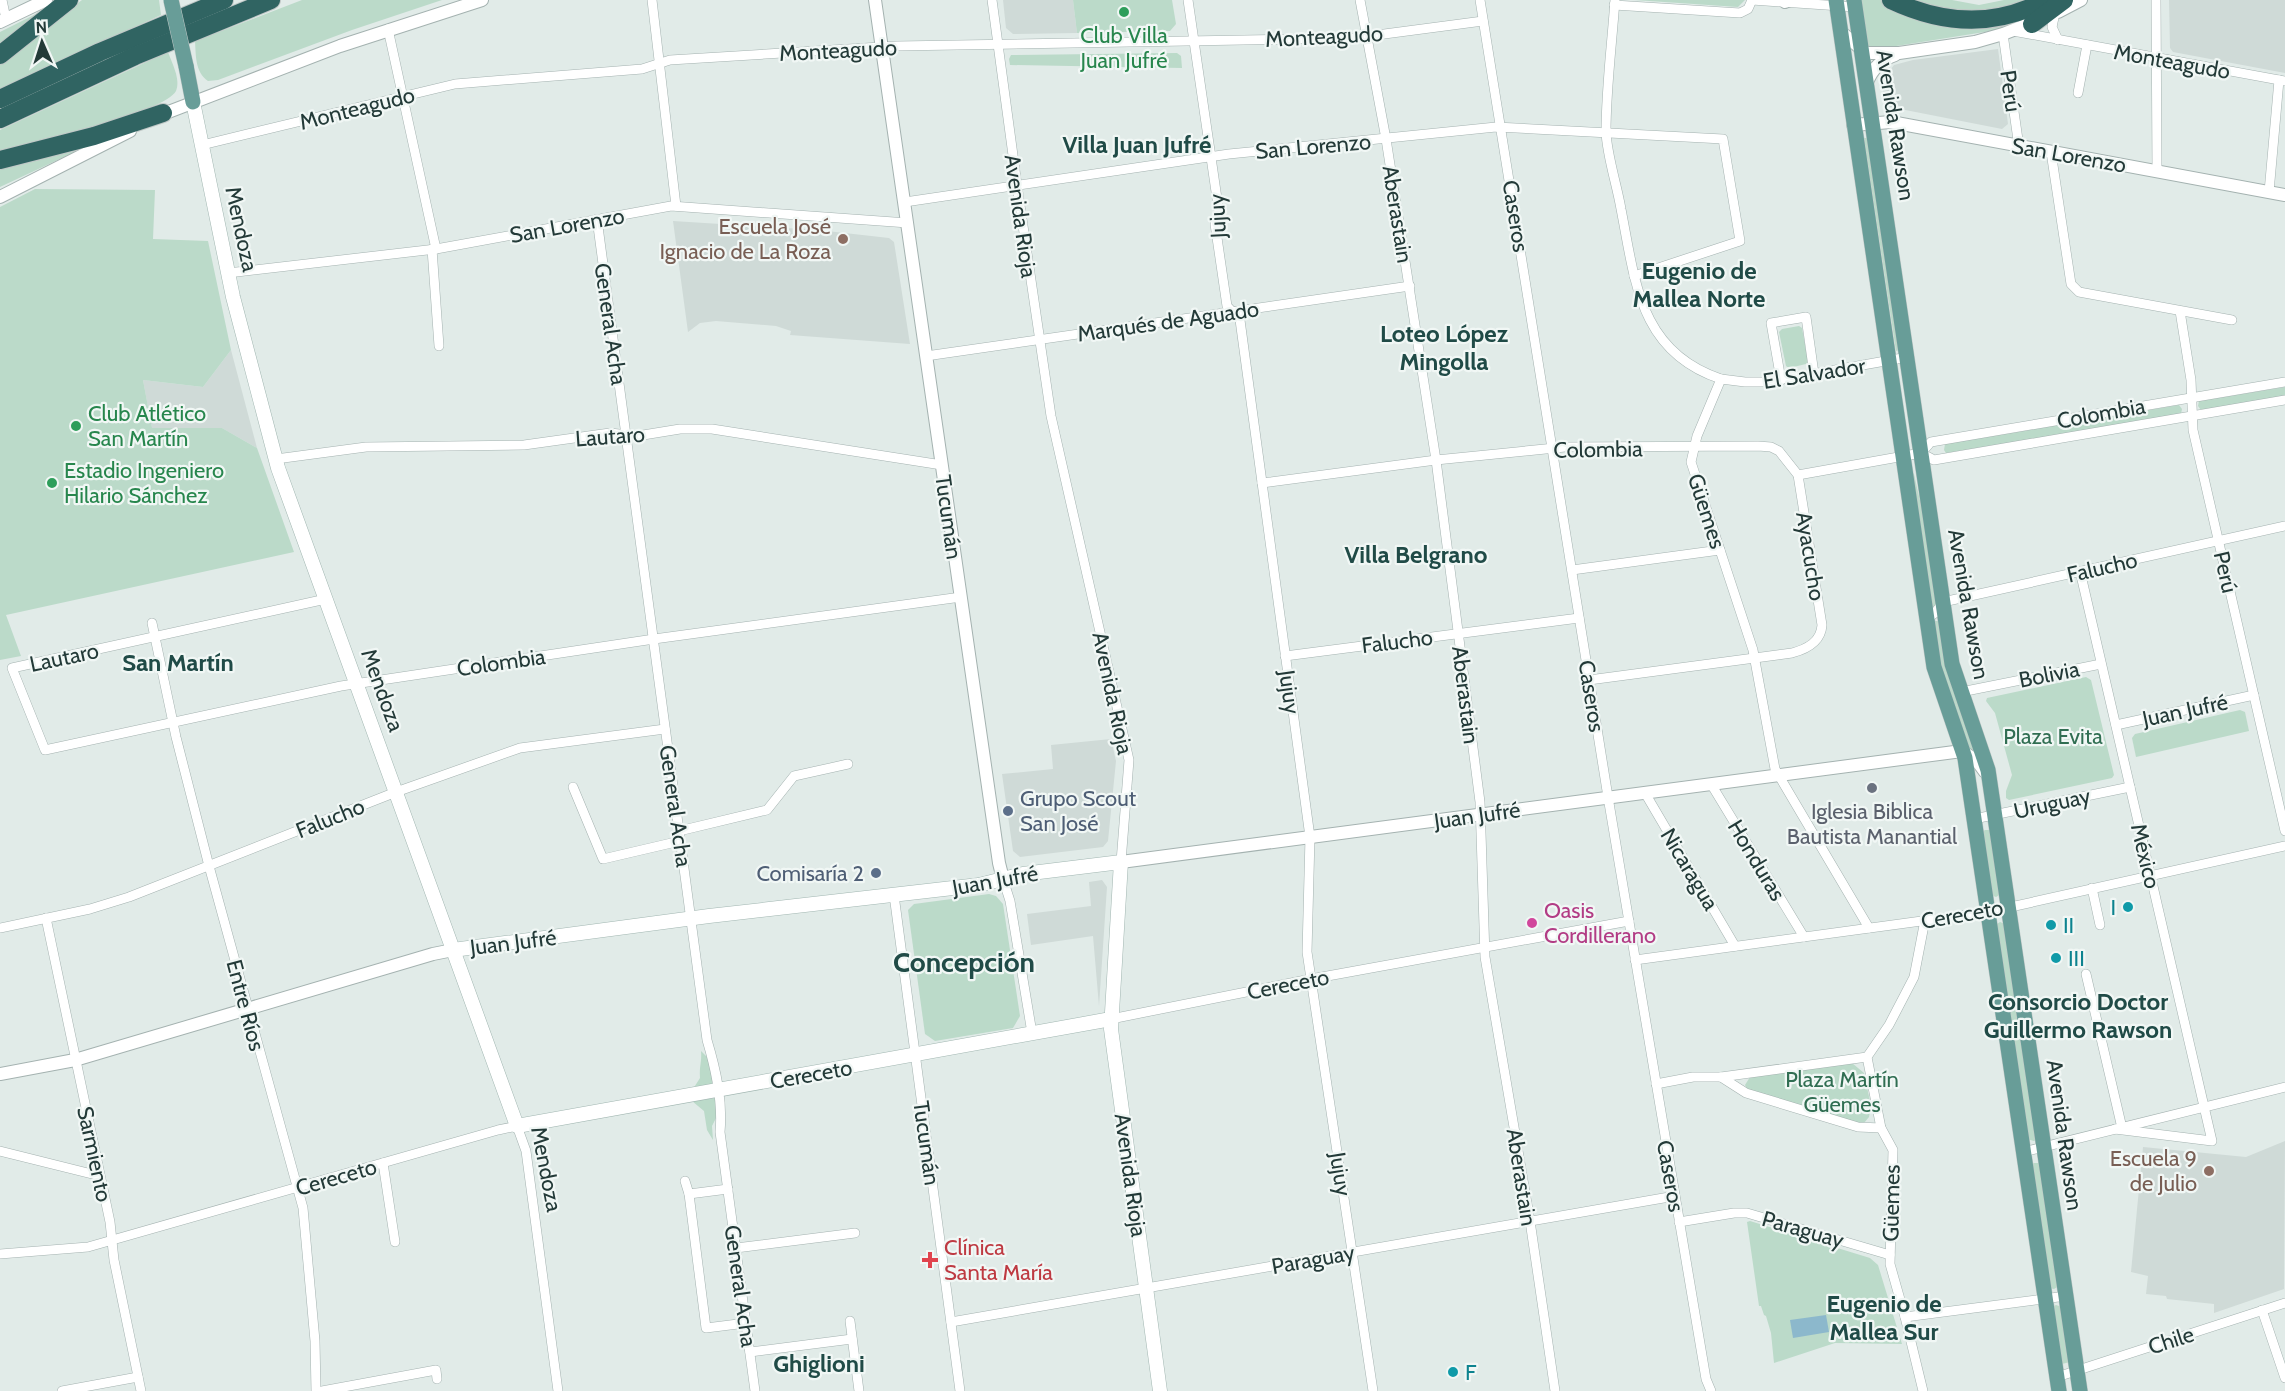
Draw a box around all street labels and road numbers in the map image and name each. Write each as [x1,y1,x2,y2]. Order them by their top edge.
street label: Monteagudo [1265,20,1384,53]
street label: Monteagudo [779,34,898,67]
street label: Monteagudo [2112,38,2232,85]
street label: Avenida Rawson [1870,48,1921,202]
street label: Perú [1994,68,2027,114]
street label: Monteagudo [297,81,418,136]
street label: San Lorenzo [1254,128,1372,165]
street label: San Lorenzo [2009,132,2128,179]
street label: Avenida Rioja [998,153,1043,280]
street label: Aberastain [1376,163,1419,265]
street label: Caseros [1497,178,1534,254]
street label: Mendoza [219,184,264,274]
street label: Jujuy [1203,193,1232,240]
street label: San Lorenzo [508,202,627,249]
street label: General Acha [589,261,632,387]
street label: Marqués de Aguado [1075,295,1261,348]
street label: El Salvador [1761,352,1867,395]
street label: Colombia [2055,392,2148,435]
street label: Lautaro [574,421,646,452]
street label: Colombia [1553,435,1643,464]
street label: Güemes [1682,470,1731,552]
street label: Tucumán [929,473,968,561]
street label: Ayacucho [1790,510,1831,603]
street label: Avenida Rawson [1942,527,1995,681]
street label: Falucho [2064,546,2140,589]
street label: Perú [2208,549,2243,596]
street label: Falucho [1360,624,1434,659]
street label: Avenida Rioja [1086,629,1139,757]
street label: Lautaro [27,637,101,678]
street label: Colombia [455,643,548,682]
street label: Mendoza [355,645,410,736]
street label: Aberastain [1446,645,1485,746]
street label: Bolivia [2017,655,2082,694]
street label: Caseros [1573,658,1610,734]
street label: Jujuy [1273,667,1306,716]
street label: Juan Jufré [2139,688,2230,733]
street label: General Acha [654,743,697,869]
street label: Uruguay [2011,782,2093,825]
street label: Falucho [292,793,368,844]
street label: Juan Jufré [1431,796,1522,835]
street label: Honduras [1722,815,1791,906]
street label: México [2125,821,2166,891]
street label: Nicaragua [1655,823,1725,916]
street label: Juan Jufré [949,860,1040,901]
street label: Cereceto [1919,894,2005,935]
street label: Juan Jufré [467,924,558,961]
street label: Entre Ríos [220,957,271,1054]
street label: Cereceto [1245,963,1331,1006]
street label: Cereceto [768,1054,854,1095]
street label: Avenida Rawson [2041,1058,2088,1212]
street label: Tucumán [907,1099,946,1187]
street label: Sarmiento [71,1104,118,1204]
street label: Avenida Rioja [1108,1112,1153,1239]
street label: Mendoza [525,1124,568,1214]
street label: Aberastain [1500,1126,1543,1228]
street label: Caseros [1651,1138,1690,1214]
street label: Jujuy [1324,1149,1357,1198]
street label: Cereceto [293,1153,380,1202]
street label: Güemes [1877,1164,1906,1242]
street label: Paraguay [1759,1205,1847,1254]
street label: General Acha [719,1223,762,1349]
street label: Paraguay [1269,1239,1357,1280]
street label: Chile [2145,1320,2197,1360]

